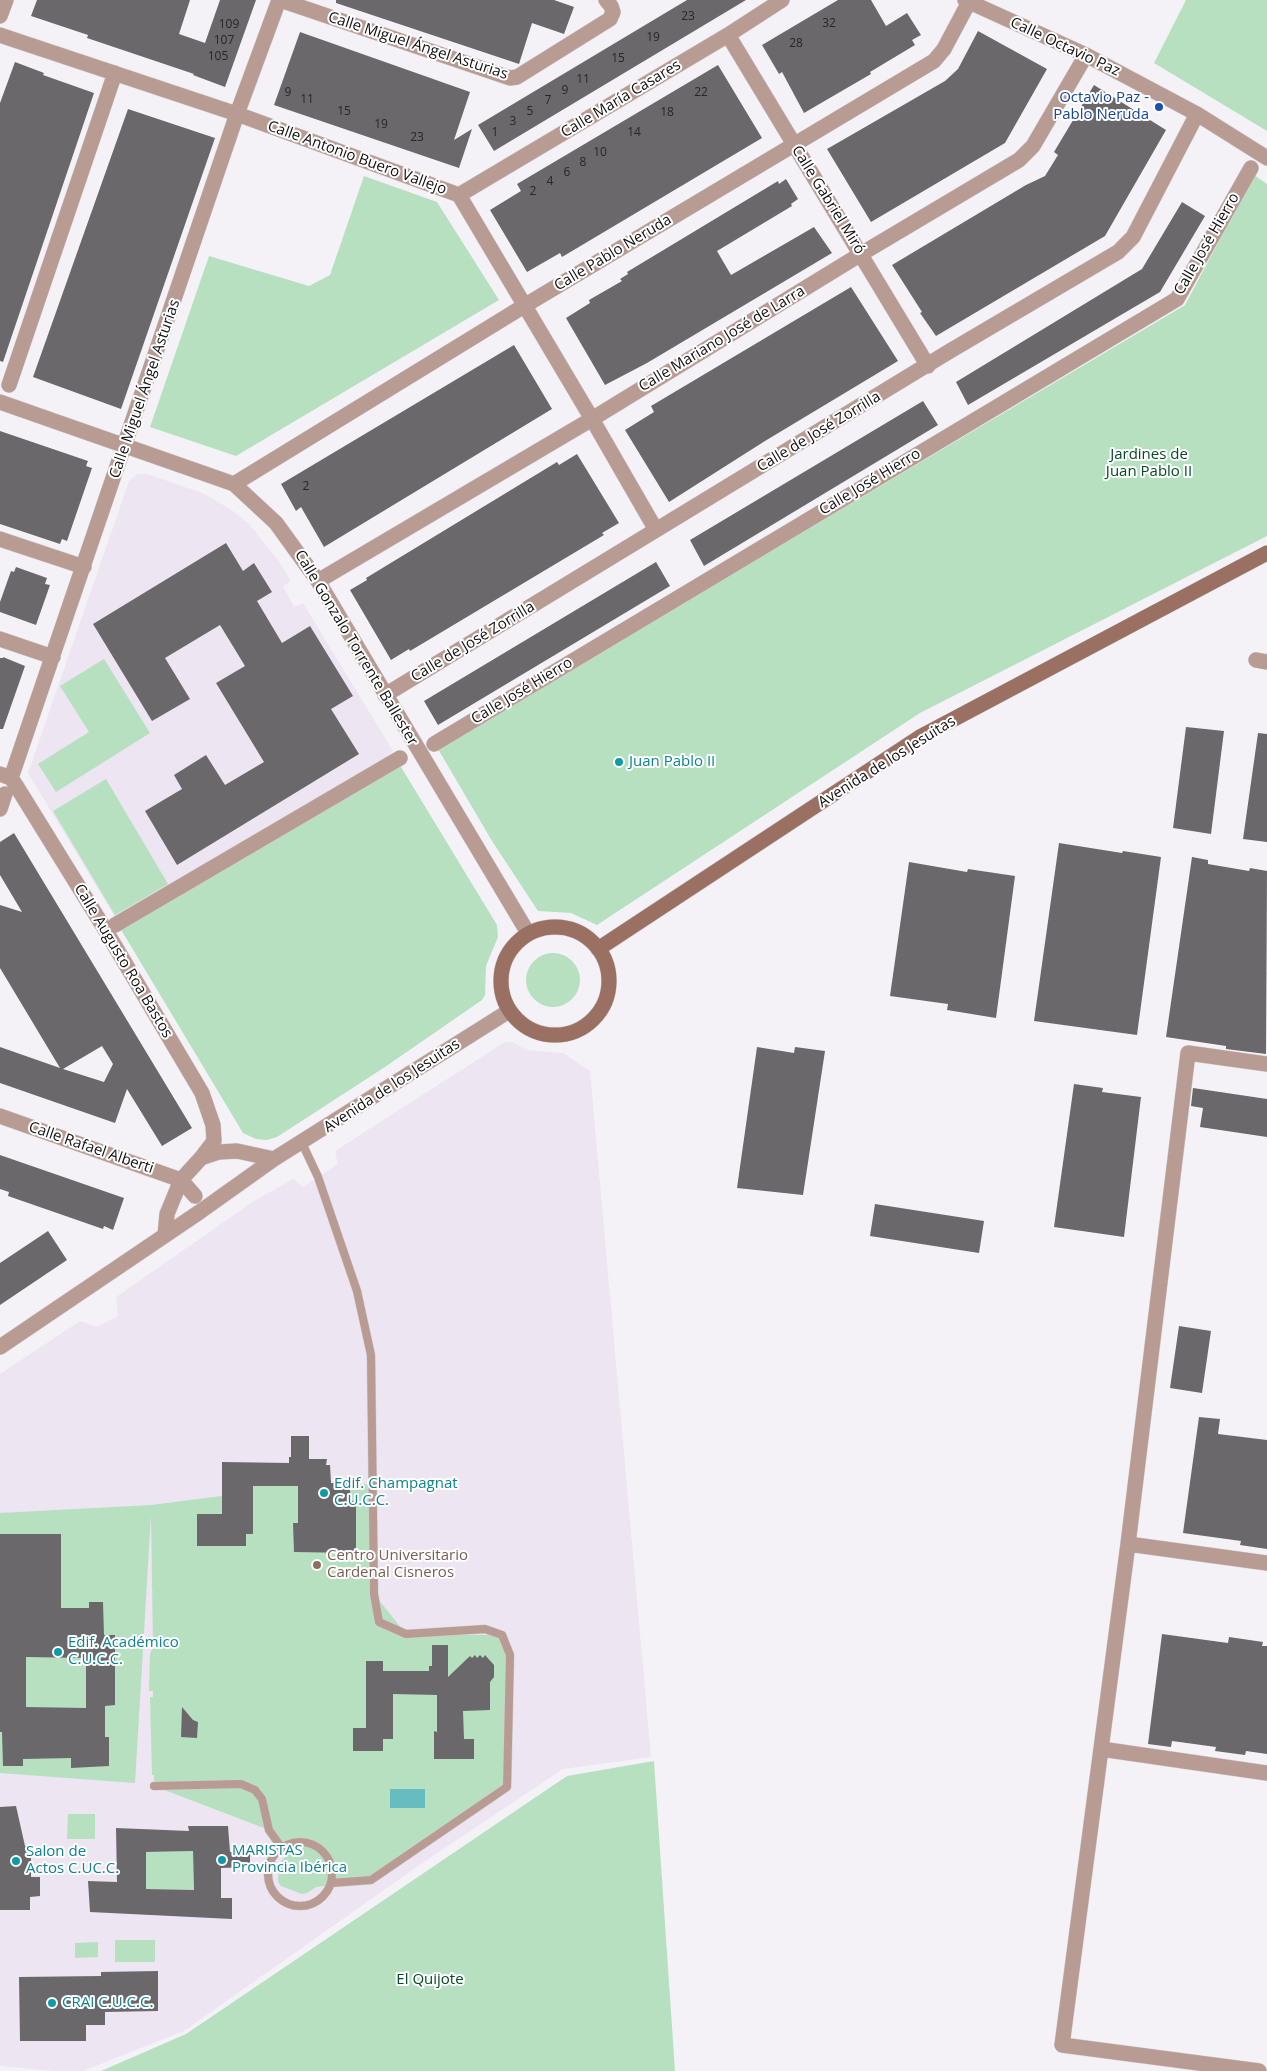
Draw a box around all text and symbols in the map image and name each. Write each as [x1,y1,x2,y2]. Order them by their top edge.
street label: Calle Miguel Ángel Asturias [326,8,510,84]
house number: 23 [681,10,695,24]
street label: Calle Octavio Paz [1007,14,1123,80]
house number: 32 [822,17,836,31]
house number: 109 [219,18,239,32]
house number: 19 [646,31,660,45]
house number: 107 [214,34,234,48]
house number: 28 [789,37,803,51]
house number: 105 [208,50,228,64]
house number: 15 [611,52,625,66]
street label: Calle María Casares [558,56,684,142]
house number: 11 [576,73,590,87]
house number: 9 [562,84,568,98]
house number: 9 [285,86,291,100]
house number: 22 [694,86,708,100]
place label: Octavio Paz - Pablo Neruda [1053,89,1149,124]
house number: 11 [300,93,314,107]
house number: 7 [545,94,551,108]
marker: Octavio Paz - Pablo Neruda [1153,101,1165,113]
house number: 15 [337,105,351,119]
house number: 5 [527,105,533,119]
house number: 18 [660,106,674,120]
house number: 3 [510,115,516,129]
street label: Calle Antonio Buero Vallejo [265,117,449,199]
house number: 19 [374,118,388,132]
house number: 1 [492,126,498,140]
house number: 14 [627,126,641,140]
house number: 23 [410,131,424,145]
street label: Calle Gabriel Miró [787,142,869,258]
house number: 10 [593,146,607,160]
house number: 8 [580,156,586,170]
house number: 6 [564,166,570,180]
house number: 4 [547,175,553,189]
house number: 2 [530,185,536,199]
street label: Calle José Hierro [1171,190,1243,298]
street label: Calle Pablo Neruda [551,211,675,295]
street label: Calle Mariano José de Larra [636,282,808,396]
street label: Calle Miguel Ángel Asturias [106,297,184,481]
street label: Calle de José Zorrilla [754,388,884,476]
street label: Calle José Hierro [816,445,924,519]
park label: Jardines de Juan Pablo II [1106,446,1192,481]
house number: 2 [303,480,309,494]
street label: Calle Gonzalo Torrente Ballester [290,547,422,749]
street label: Calle de José Zorrilla [408,598,538,686]
street label: Calle José Hierro [468,654,576,728]
street label: Avenida de los Jesuitas [815,712,959,812]
place label: Juan Pablo II [629,753,715,771]
marker: Juan Pablo II [613,756,625,768]
street label: Calle Augusto Roa Bastos [70,881,176,1041]
street label: Avenida de los Jesuitas [321,1035,463,1137]
street label: Calle Rafael Alberti [26,1118,156,1178]
place label: Edif. Champagnat C.U.C.C. [334,1475,458,1510]
marker: Edif. Champagnat C.U.C.C. [318,1487,330,1499]
place label: Centro Universitario Cardenal Cisneros [327,1547,468,1582]
marker: Centro Universitario Cardenal Cisneros [311,1559,323,1571]
place label: Edif. Académico C.U.C.C. [68,1634,179,1669]
marker: Edif. Académico C.U.C.C. [52,1646,64,1658]
place label: MARISTAS Provincia Ibérica [232,1842,347,1877]
place label: Salon de Actos C.UC.C. [26,1843,119,1878]
marker: MARISTAS Provincia Ibérica [216,1854,228,1866]
marker: Salon de Actos C.UC.C. [10,1855,22,1867]
park label: El Quijote [396,1971,464,1989]
place label: CRAI C.U.C.C. [62,1994,153,2012]
marker: CRAI C.U.C.C. [46,1997,58,2009]

